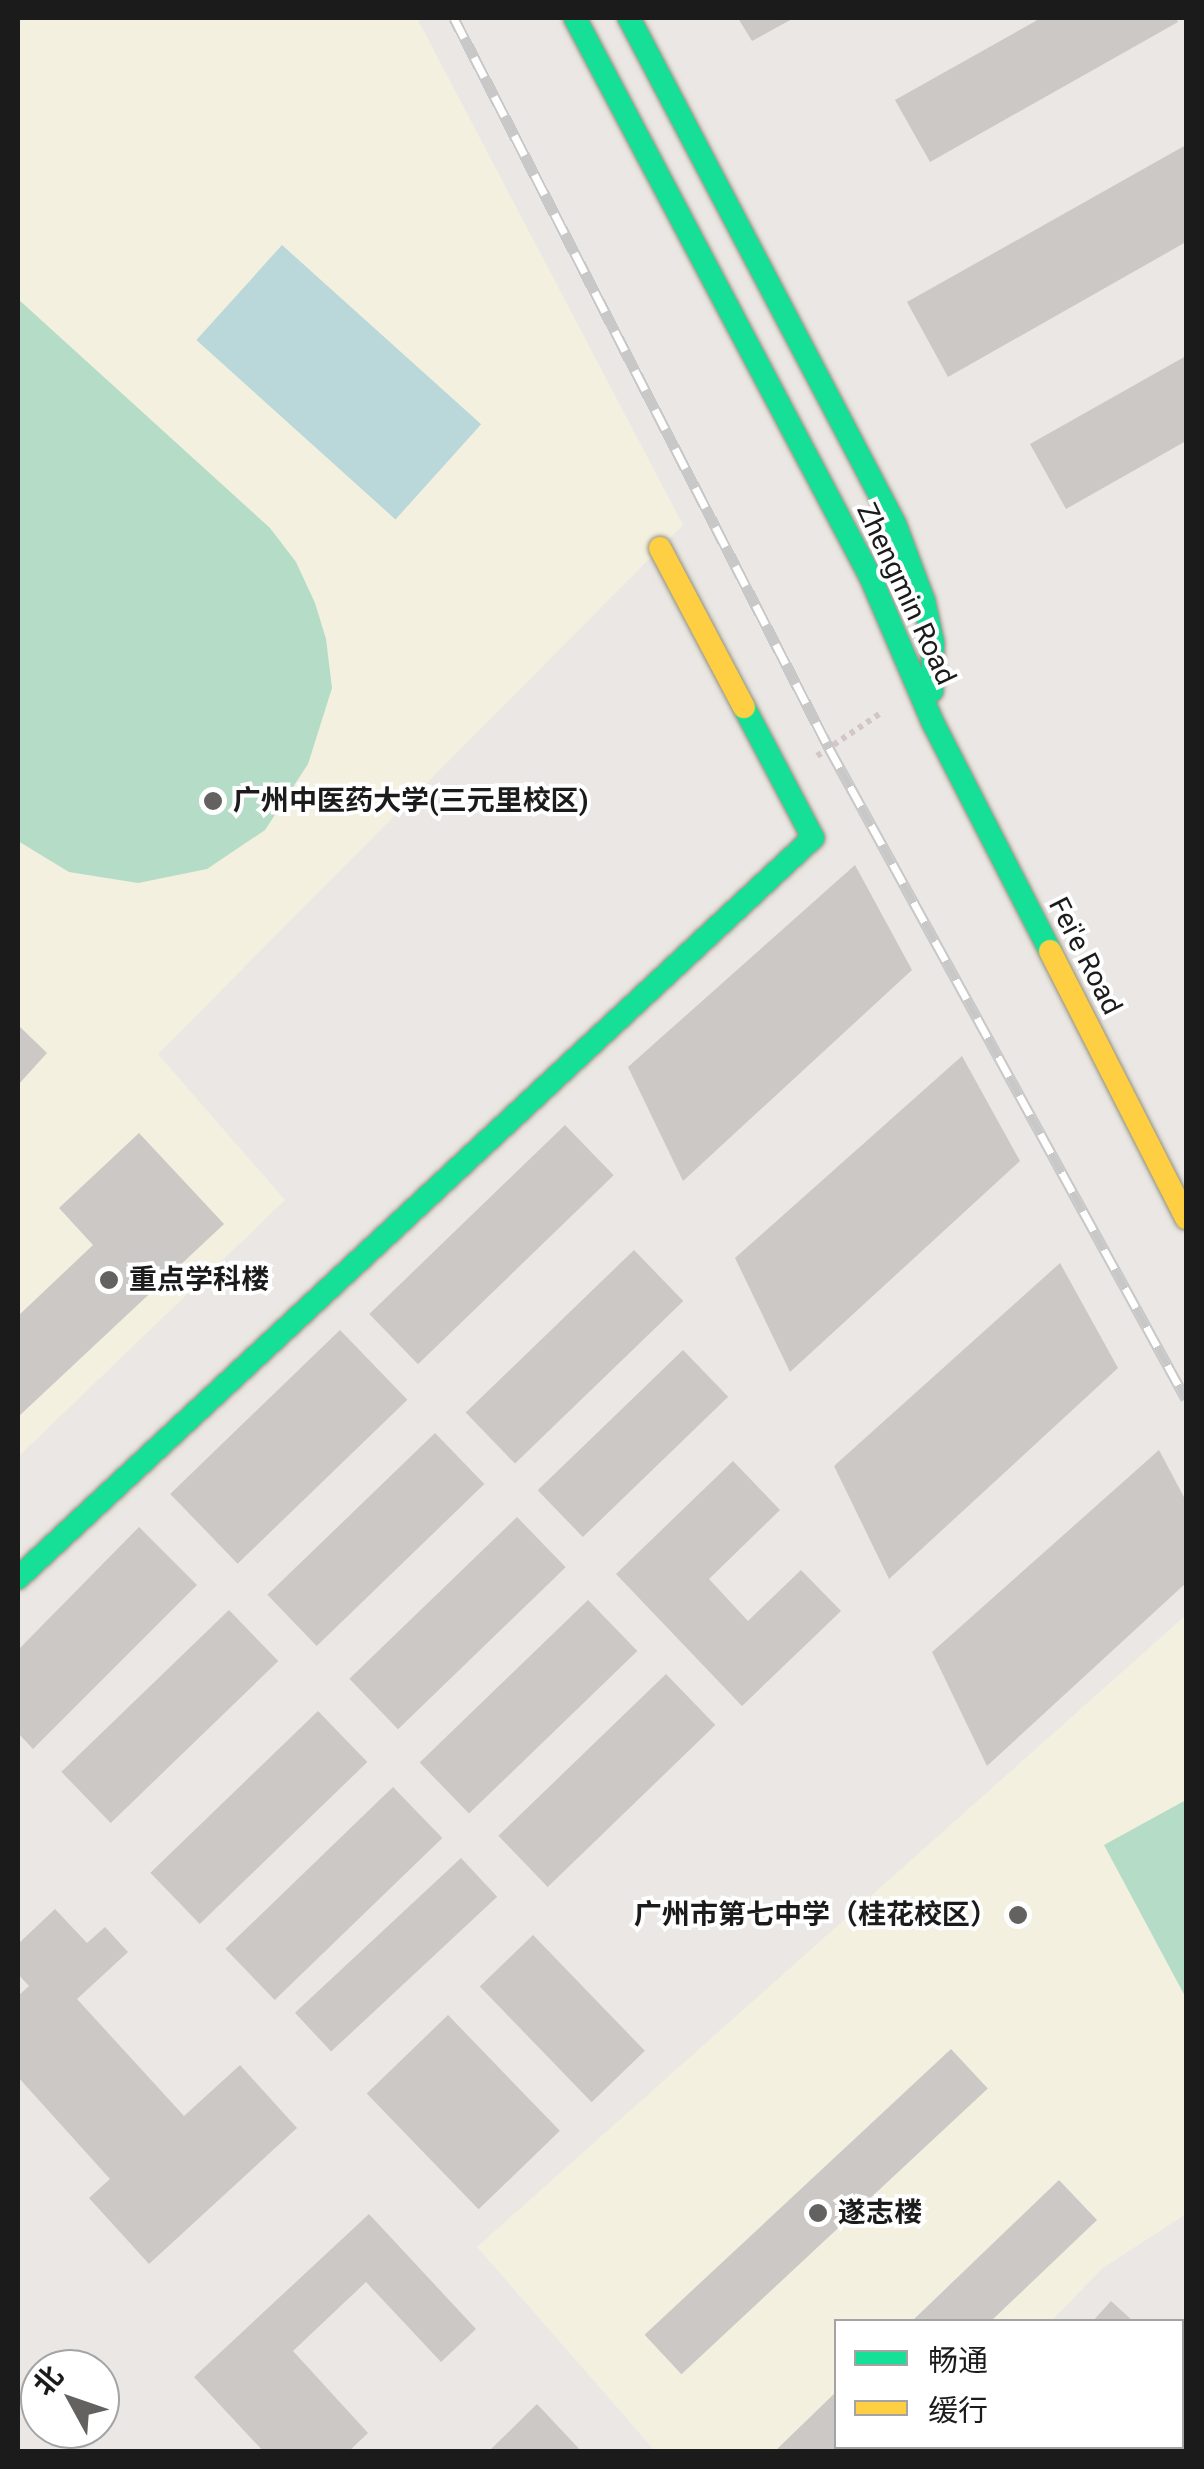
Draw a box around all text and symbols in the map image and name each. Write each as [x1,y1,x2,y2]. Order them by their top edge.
street label: Zhengmin Road [849,498,963,690]
place label: 广州中医药大学(三元里校区) [233,784,589,818]
marker: 广州中医药大学(三元里校区) [202,790,224,812]
street label: Fei'e Road [1041,892,1129,1020]
place label: 重点学科楼 [129,1263,269,1297]
marker: 重点学科楼 [98,1269,120,1291]
place label: 广州市第七中学（桂花校区） [634,1898,998,1932]
marker: 广州市第七中学（桂花校区） [1007,1904,1029,1926]
place label: 遂志楼 [838,2196,922,2230]
marker: 遂志楼 [807,2202,829,2224]
legend [834,2319,1184,2449]
text: 畅通 [928,2343,988,2378]
north arrow [20,2349,120,2449]
text: 北 [27,2359,70,2402]
text: 缓行 [928,2393,988,2428]

